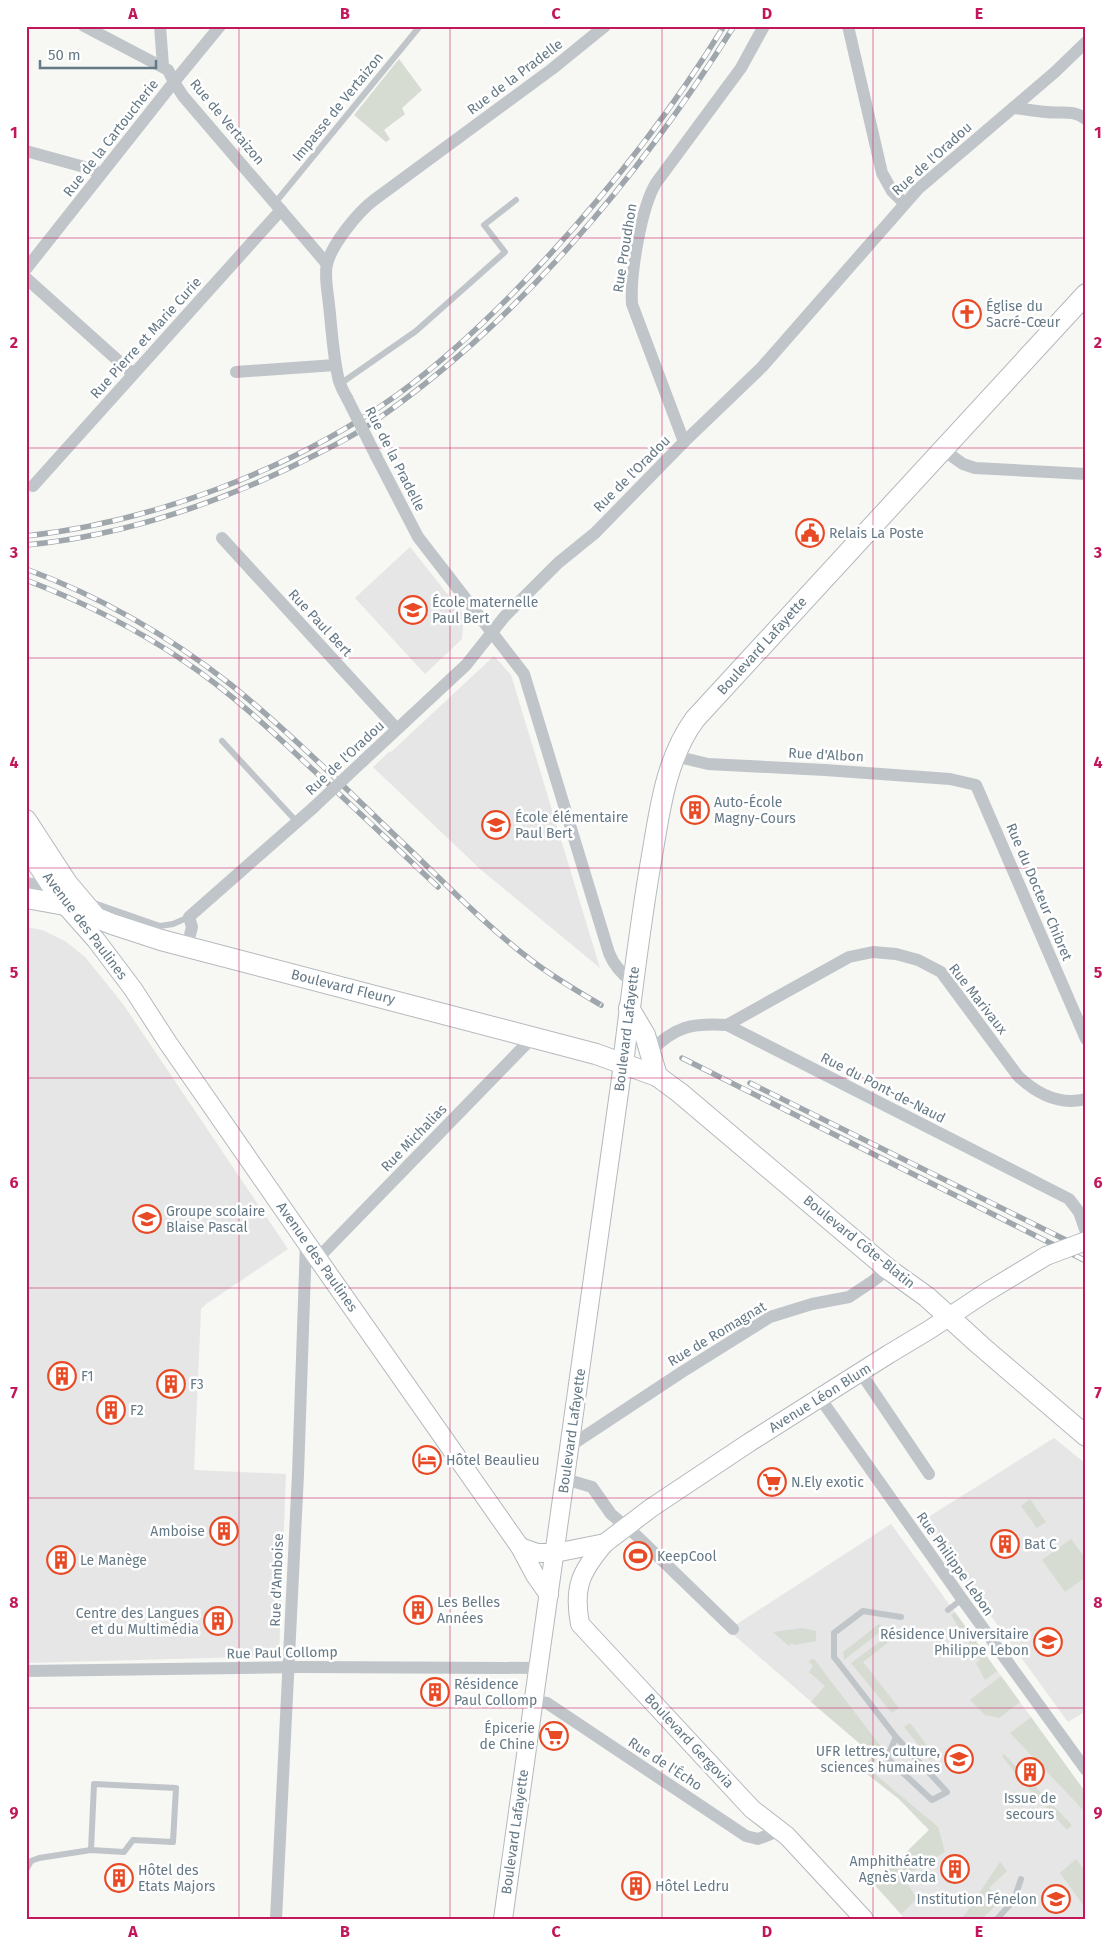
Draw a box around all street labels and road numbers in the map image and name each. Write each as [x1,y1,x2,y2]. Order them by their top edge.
street label: Rue de la Pradelle [464,36,566,118]
street label: Impasse de Vertaizon [289,49,387,165]
street label: Rue de la Cartoucherie [60,76,162,200]
street label: Rue de Vertaizon [186,76,268,168]
street label: Rue de l'Oradou [889,119,975,199]
street label: Rue Proudhon [610,202,640,294]
street label: Rue Pierre et Marie Curie [87,274,205,402]
street label: Rue de la Pradelle [361,404,429,514]
street label: Rue de l'Oradou [590,432,674,516]
street label: Rue Paul Bert [285,586,356,661]
street label: Boulevard Lafayette [714,593,810,699]
street label: Rue de l'Oradou [302,717,388,799]
street label: Rue d'Albon [788,745,864,765]
street label: Rue du Docteur Chibret [1002,821,1076,964]
street label: Avenue des Paulines [39,869,131,983]
street label: Rue Marivaux [945,960,1011,1038]
street label: Boulevard Lafayette [611,965,643,1093]
street label: Boulevard Fleury [289,966,397,1008]
street label: Rue du Pont-de-Naud [818,1049,948,1127]
street label: Rue Michalias [378,1100,451,1175]
street label: Boulevard Côte-Blatin [800,1192,918,1292]
street label: Avenue des Paulines [273,1199,362,1315]
street label: Rue de Romagnat [665,1297,770,1370]
street label: Avenue Léon Blum [766,1360,874,1436]
street label: Boulevard Lafayette [555,1367,589,1495]
street label: Rue Philippe Lebon [913,1509,997,1619]
street label: Rue d'Amboise [267,1533,287,1627]
street label: Rue Paul Collomp [226,1644,338,1662]
street label: Boulevard Gergovia [641,1690,737,1792]
street label: Rue de l'Écho [625,1733,706,1794]
street label: Boulevard Lafayette [498,1768,532,1896]

